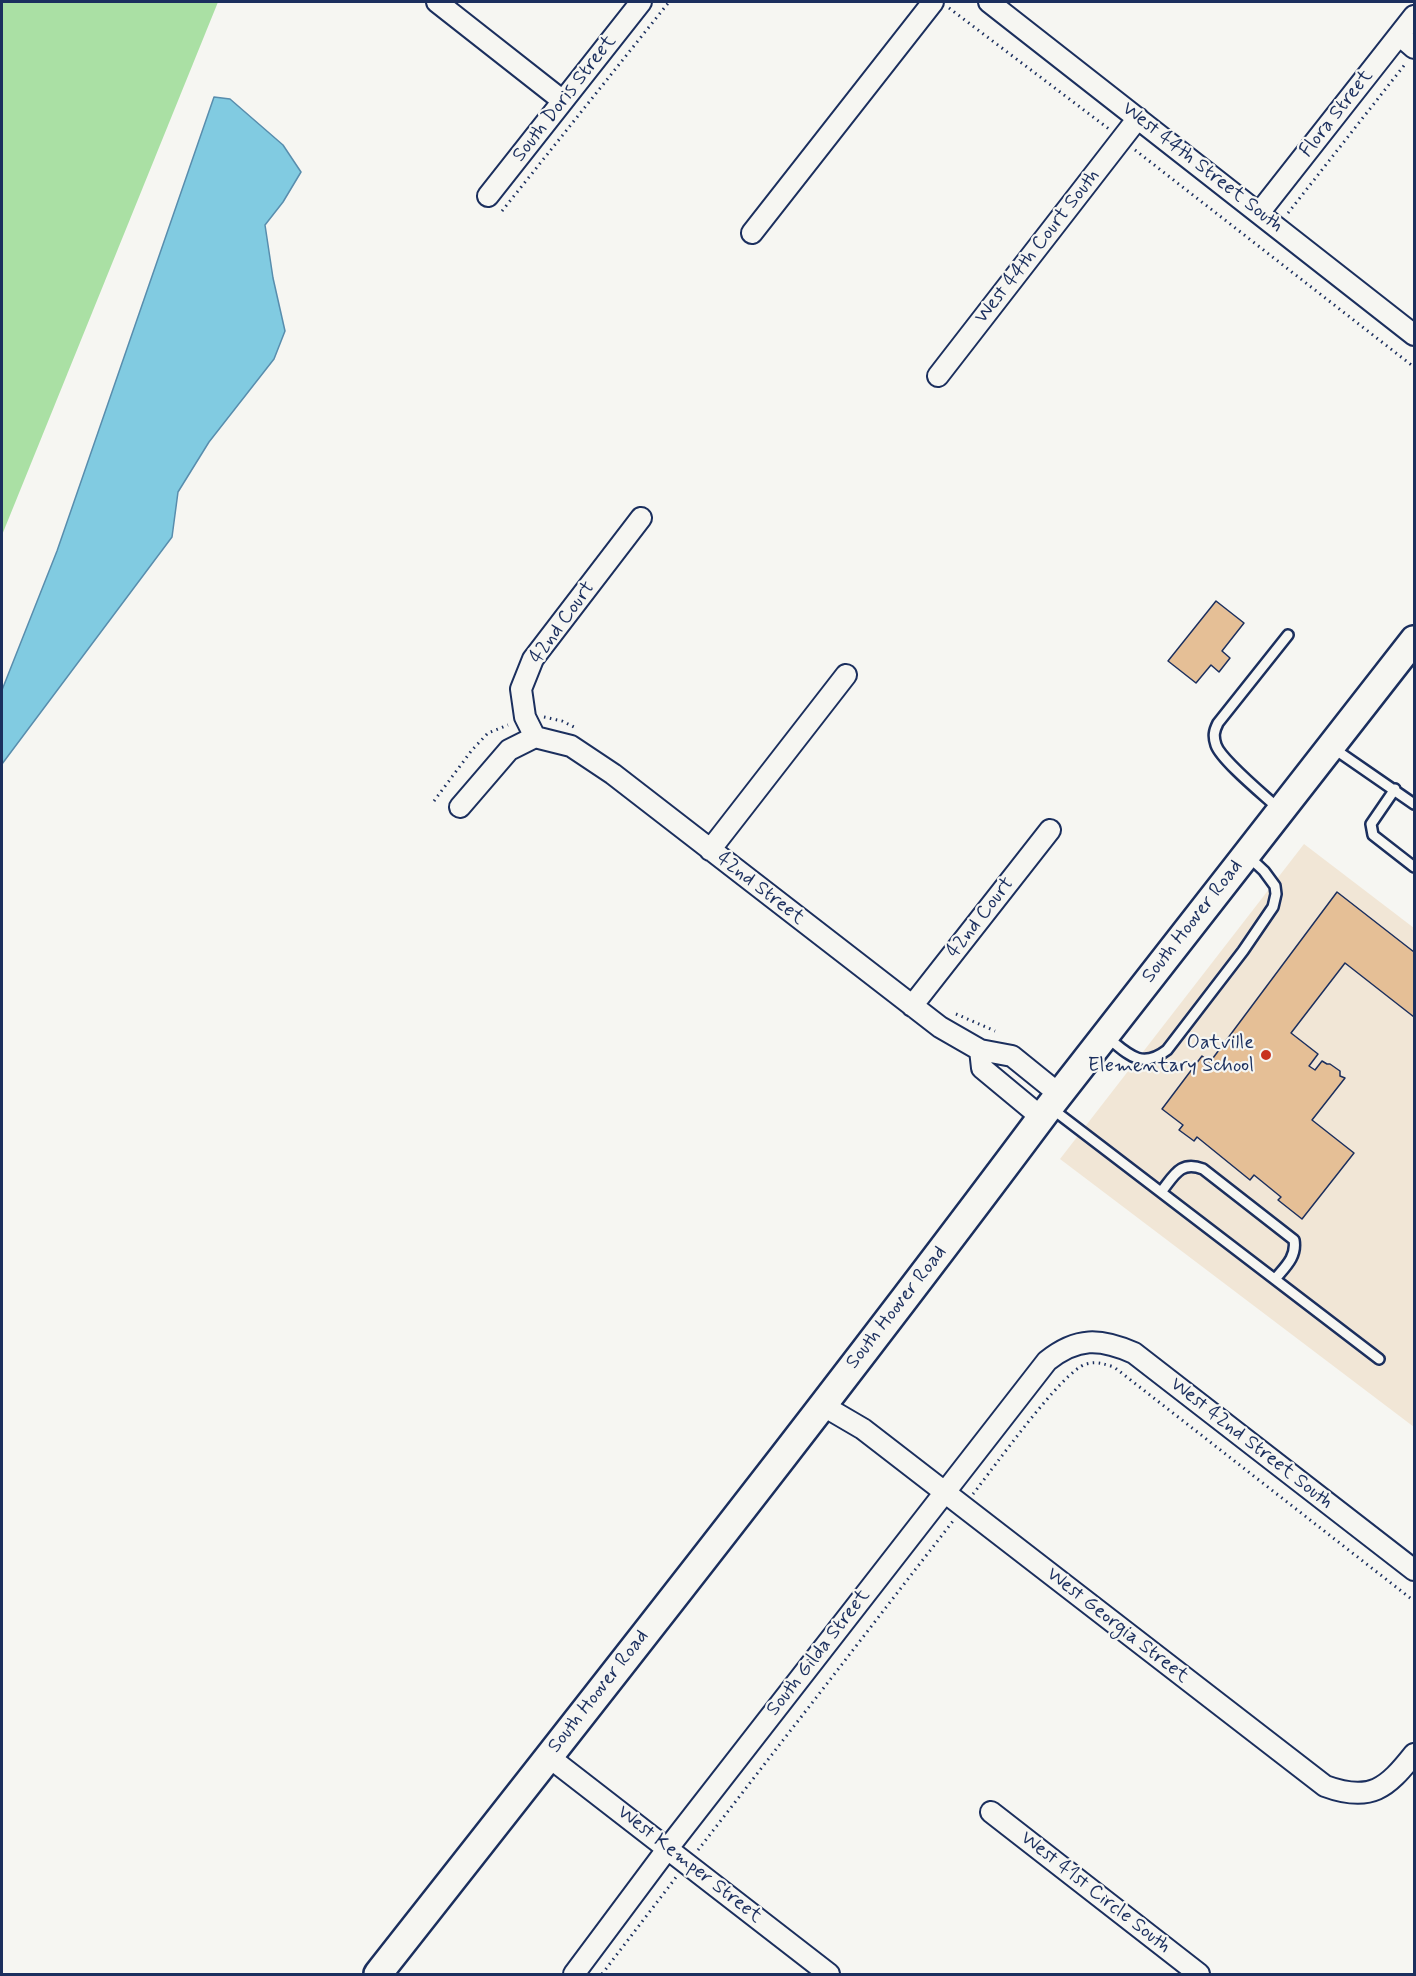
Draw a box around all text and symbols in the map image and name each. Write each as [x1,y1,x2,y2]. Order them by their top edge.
street label: South Doris Street [508,31,622,167]
street label: Flora Street [1295,65,1379,163]
street label: West 44th Street South [1116,97,1288,239]
street label: West 44th Court South [970,165,1106,329]
street label: 42nd Court [525,577,601,669]
street label: 42nd Street [711,847,809,931]
street label: South Hoover Road [1137,856,1249,988]
street label: 42nd Court [942,873,1020,963]
place label: Oatville Elementary School [1088,1032,1254,1079]
marker: Oatville Elementary School [1259,1048,1273,1062]
street label: South Hoover Road [841,1242,953,1374]
street label: West 42nd Street South [1165,1373,1337,1515]
street label: West Georgia Street [1041,1563,1193,1689]
street label: South Gilda Street [762,1585,876,1721]
street label: South Hoover Road [543,1626,655,1758]
street label: West Kemper Street [612,1801,766,1929]
street label: West 41st Circle South [1015,1827,1175,1959]

